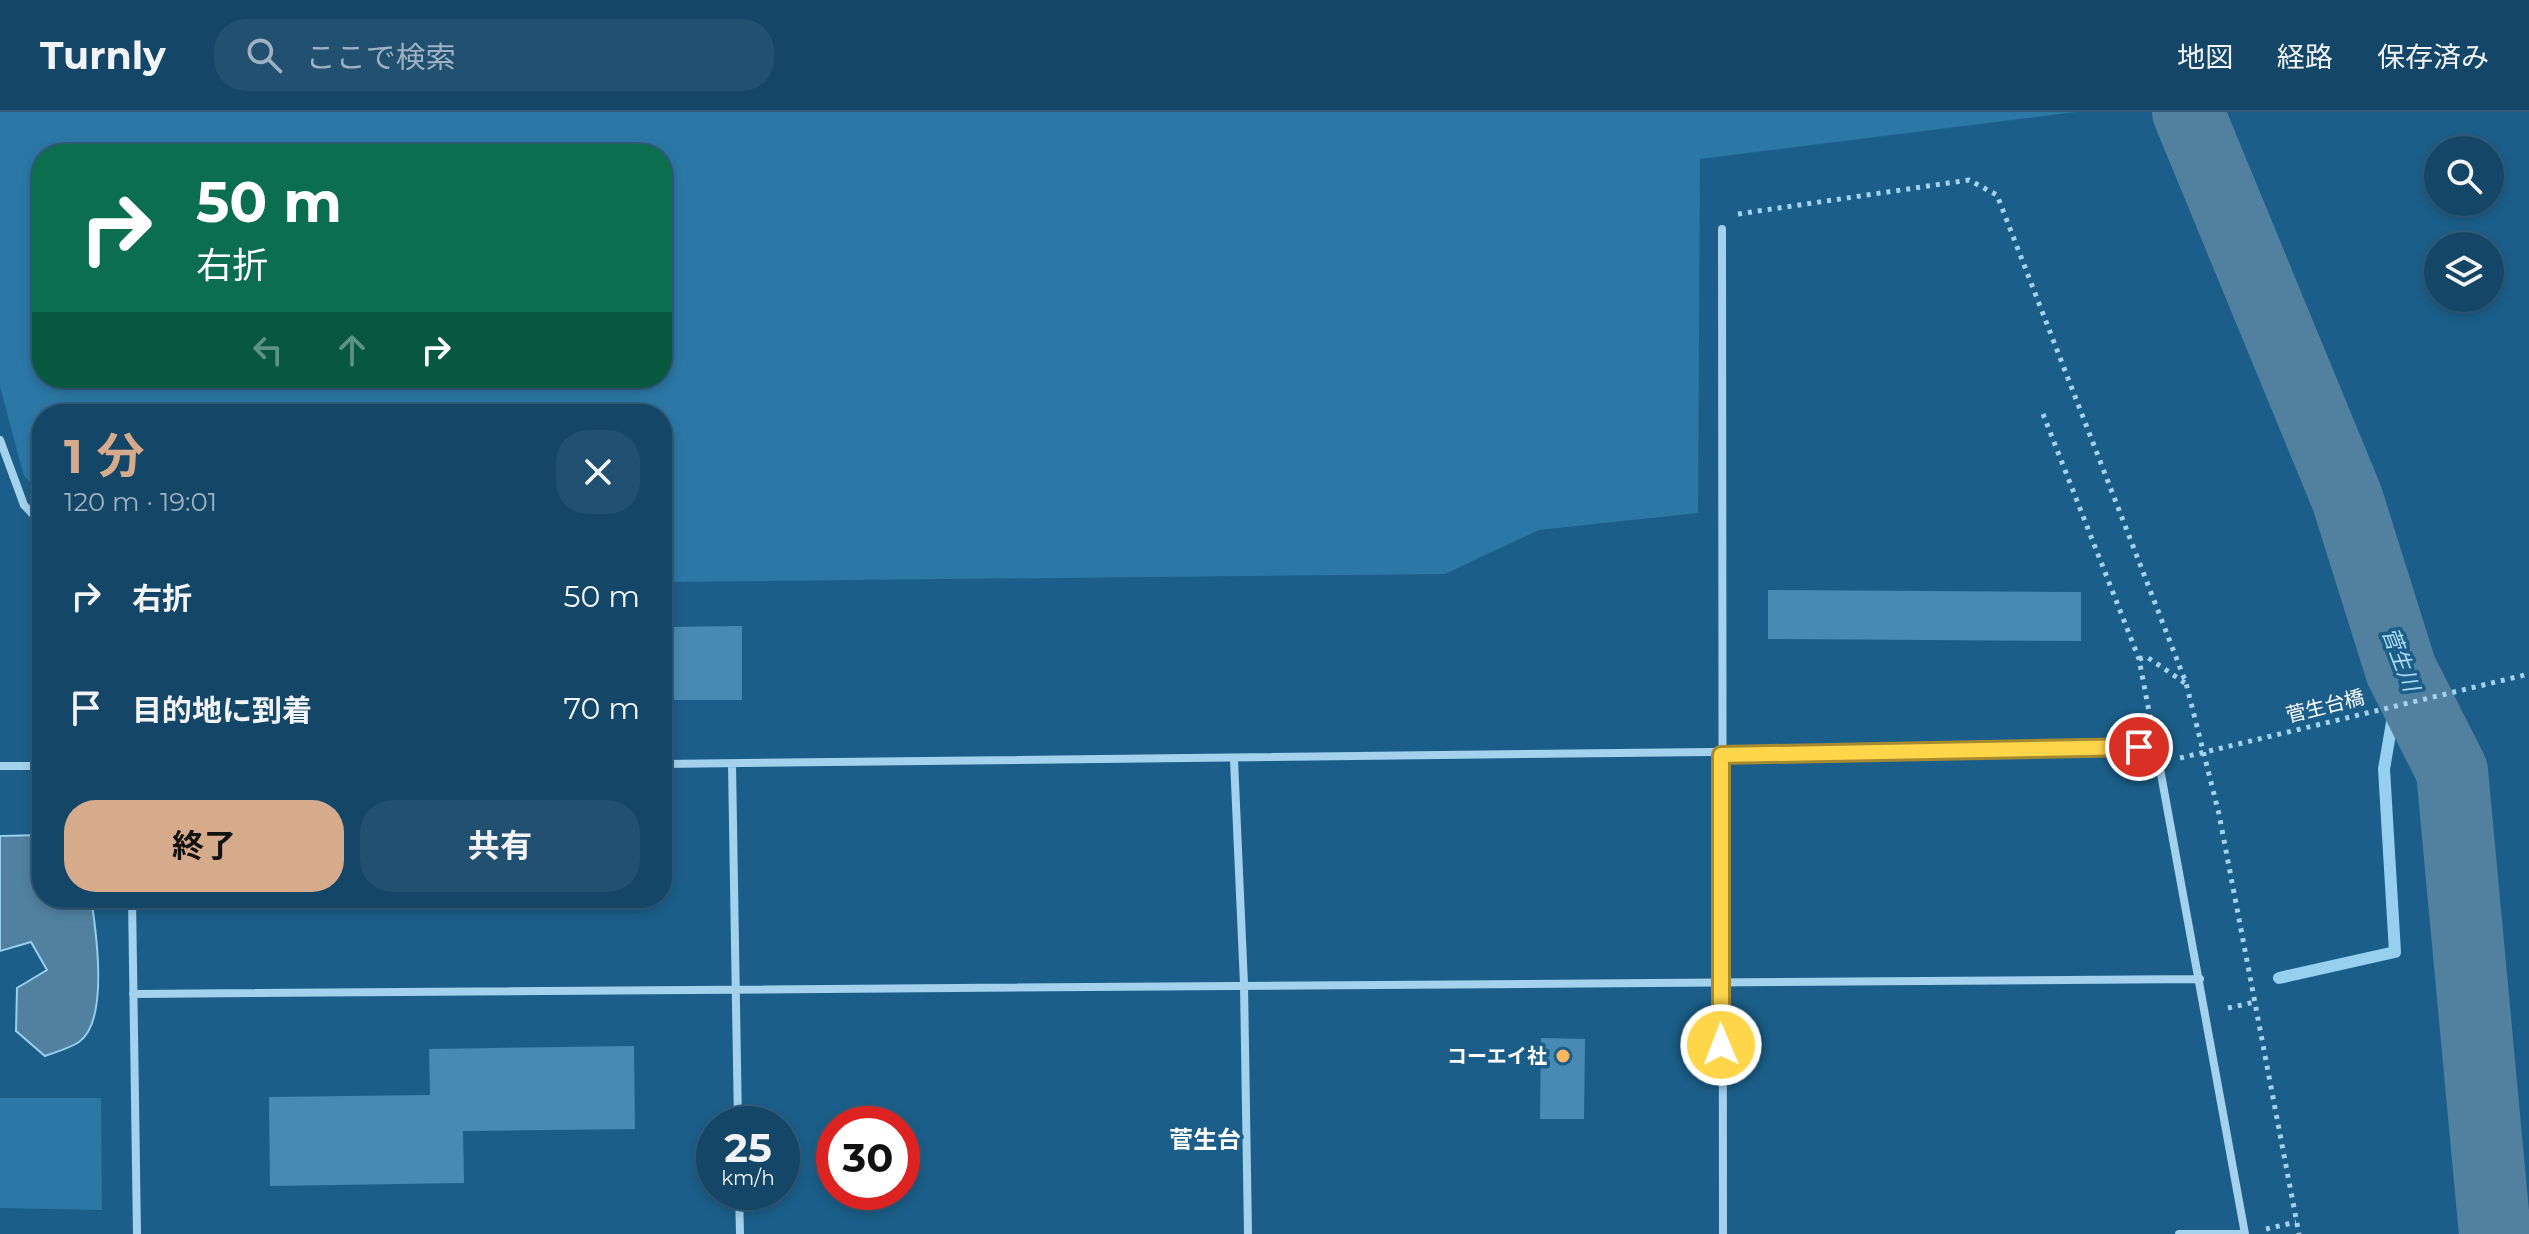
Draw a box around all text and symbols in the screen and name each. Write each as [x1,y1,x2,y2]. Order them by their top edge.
search box [214,19,774,91]
text: Turnly [40,32,166,79]
icon: search [242,33,286,77]
text: ここで検索 [306,39,456,76]
text: 地図 [2177,40,2233,74]
text: 経路 [2277,40,2333,74]
text: 保存済み [2377,40,2489,74]
map controls [2424,136,2504,312]
button: search [2424,136,2504,216]
text: 50 m [196,168,342,236]
icon: right [64,176,168,280]
button: layers [2424,232,2504,312]
text: 右折 [196,243,268,287]
icon: left [246,328,290,372]
icon: ahead [330,328,374,372]
icon: right [414,328,458,372]
text: 1 分 [64,427,144,485]
button: close [556,430,640,514]
text: 120 m · 19:01 [64,486,217,518]
icon: right [64,574,108,618]
text: 50 m [563,578,640,615]
text: 右折 [132,580,192,617]
water label: 菅生川 [2376,624,2426,697]
street label: 菅生台橋 [2283,685,2367,727]
icon: arrive [64,686,108,730]
text: 70 m [563,690,640,727]
text: 目的地に到着 [132,692,312,729]
pin [2105,713,2173,781]
icon: arrive [2117,725,2161,769]
button: 終了 [64,800,344,892]
button: 共有 [360,800,640,892]
position arrow [1679,1003,1763,1087]
place label: コーエイ社 [1447,1044,1547,1068]
marker: コーエイ社 [1554,1047,1572,1065]
speed limit sign: 30 [816,1106,920,1210]
text: 25 [724,1123,772,1172]
district label: 菅生台 [1169,1125,1241,1154]
text: km/h [721,1166,775,1190]

